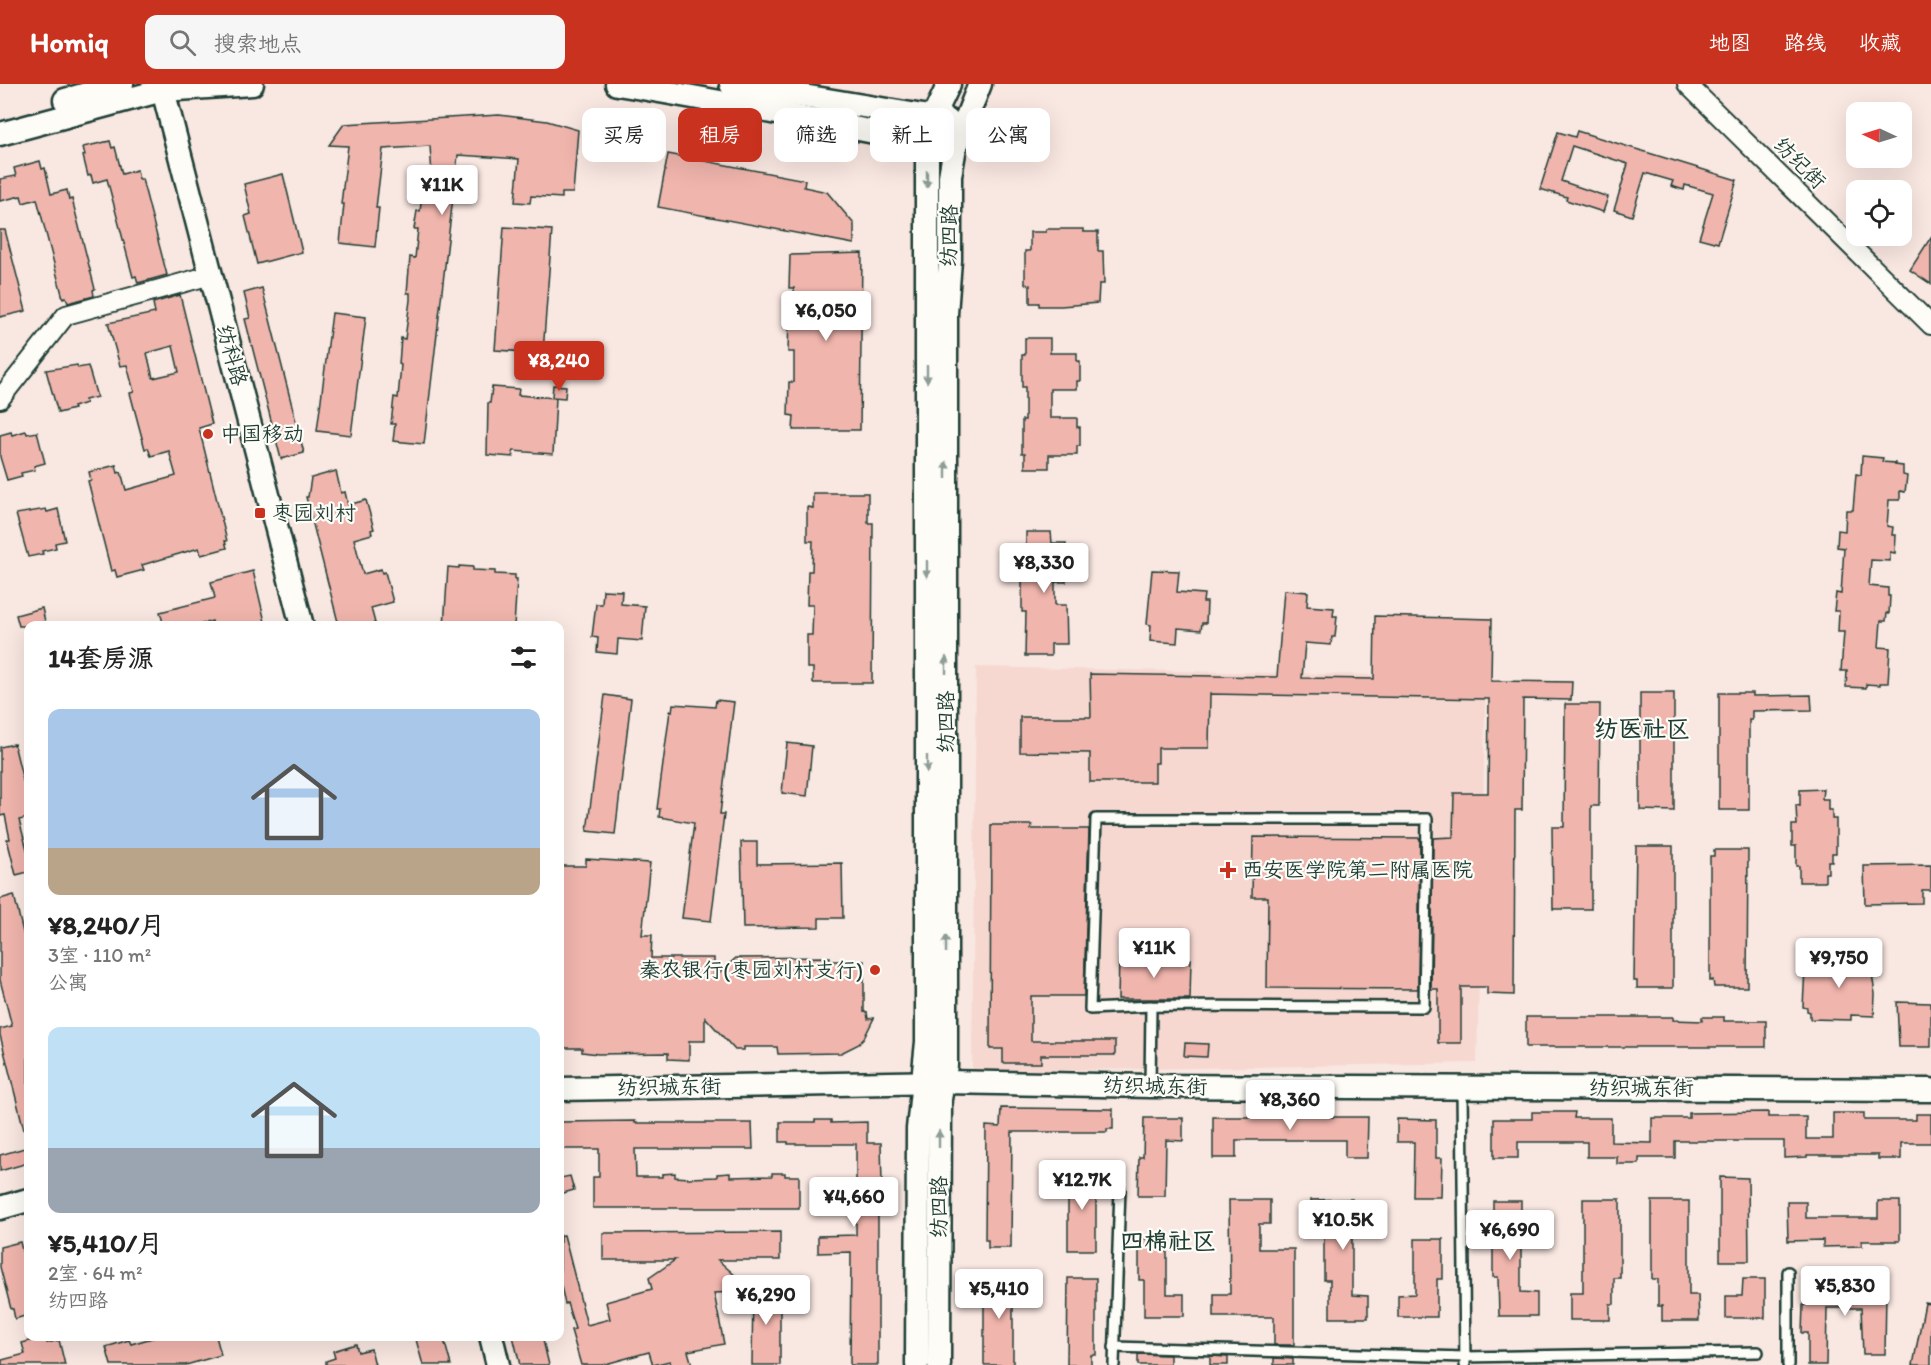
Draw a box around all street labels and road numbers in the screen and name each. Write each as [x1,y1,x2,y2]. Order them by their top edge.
street label: 纺纪街 [1769,132,1831,194]
street label: 纺四路 [935,204,962,268]
street label: 纺科路 [212,321,253,389]
street label: 纺四路 [933,691,958,754]
street label: 纺织城东街 [1102,1072,1208,1099]
street label: 纺织城东街 [616,1073,722,1100]
street label: 纺织城东街 [1589,1075,1694,1100]
street label: 纺四路 [926,1176,951,1239]

